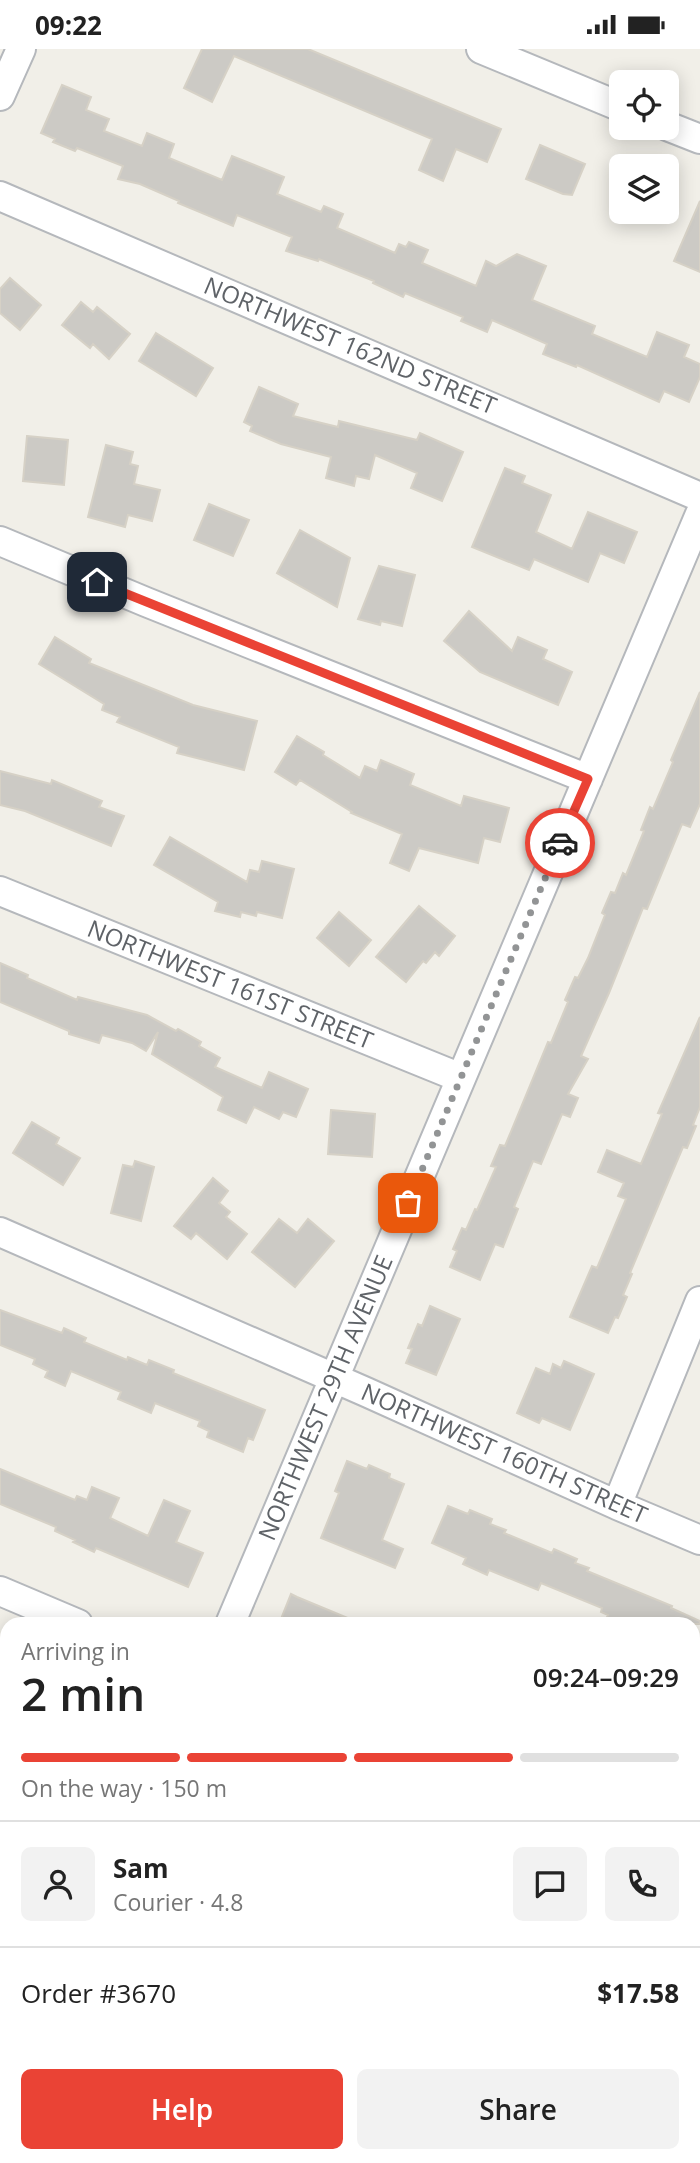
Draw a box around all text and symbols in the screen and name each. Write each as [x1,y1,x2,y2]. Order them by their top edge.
text: 09:22 [35,7,102,43]
map controls [609,70,679,224]
button: locate [609,70,679,140]
button: layers [609,154,679,224]
street label: NORTHWEST 162ND STREET [199,268,502,421]
pin [67,552,127,612]
icon: home [78,563,116,601]
courier [525,808,595,878]
icon: car [541,824,579,862]
street label: NORTHWEST 161ST STREET [83,911,378,1056]
pin [378,1173,438,1233]
icon: bag [389,1184,427,1222]
street label: NORTHWEST 29TH AVENUE [249,1250,400,1545]
street label: NORTHWEST 160TH STREET [356,1375,653,1531]
text: Arriving in [21,1635,130,1667]
text: 09:24–09:29 [533,1659,679,1695]
text: 2 min [21,1662,145,1724]
text: On the way · 150 m [21,1772,227,1804]
button: person [21,1847,95,1921]
button: chat [513,1847,587,1921]
button: phone [605,1847,679,1921]
text: Sam [113,1850,169,1886]
text: Courier · 4.8 [113,1886,243,1918]
text: Order #3670 [21,1975,176,2011]
text: $17.58 [597,1975,679,2011]
button: Help [21,2069,343,2149]
button: Share [357,2069,679,2149]

